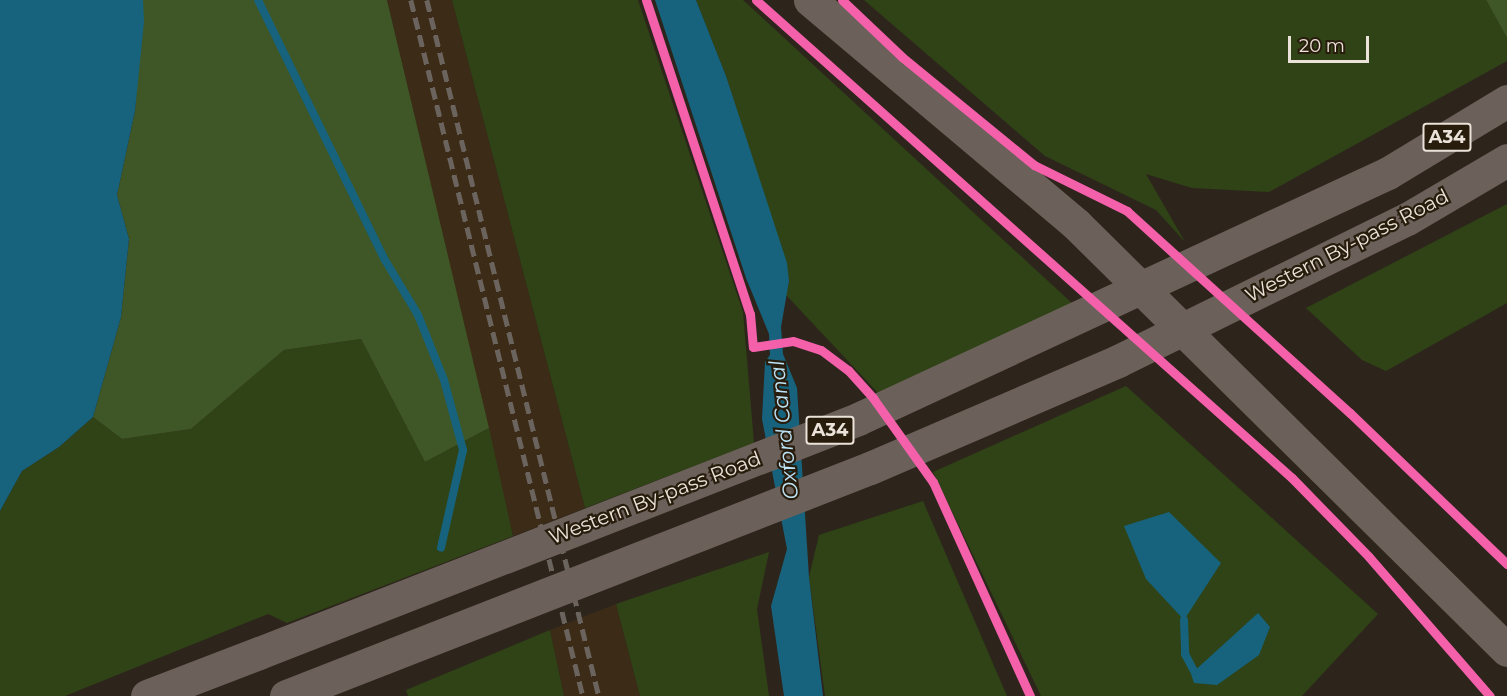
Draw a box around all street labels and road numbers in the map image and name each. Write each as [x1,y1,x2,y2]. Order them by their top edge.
road number: A34 [1422,122,1472,152]
street label: Western By-pass Road [1241,184,1453,308]
road number: A34 [804,415,856,445]
street label: Western By-pass Road [546,446,764,550]

